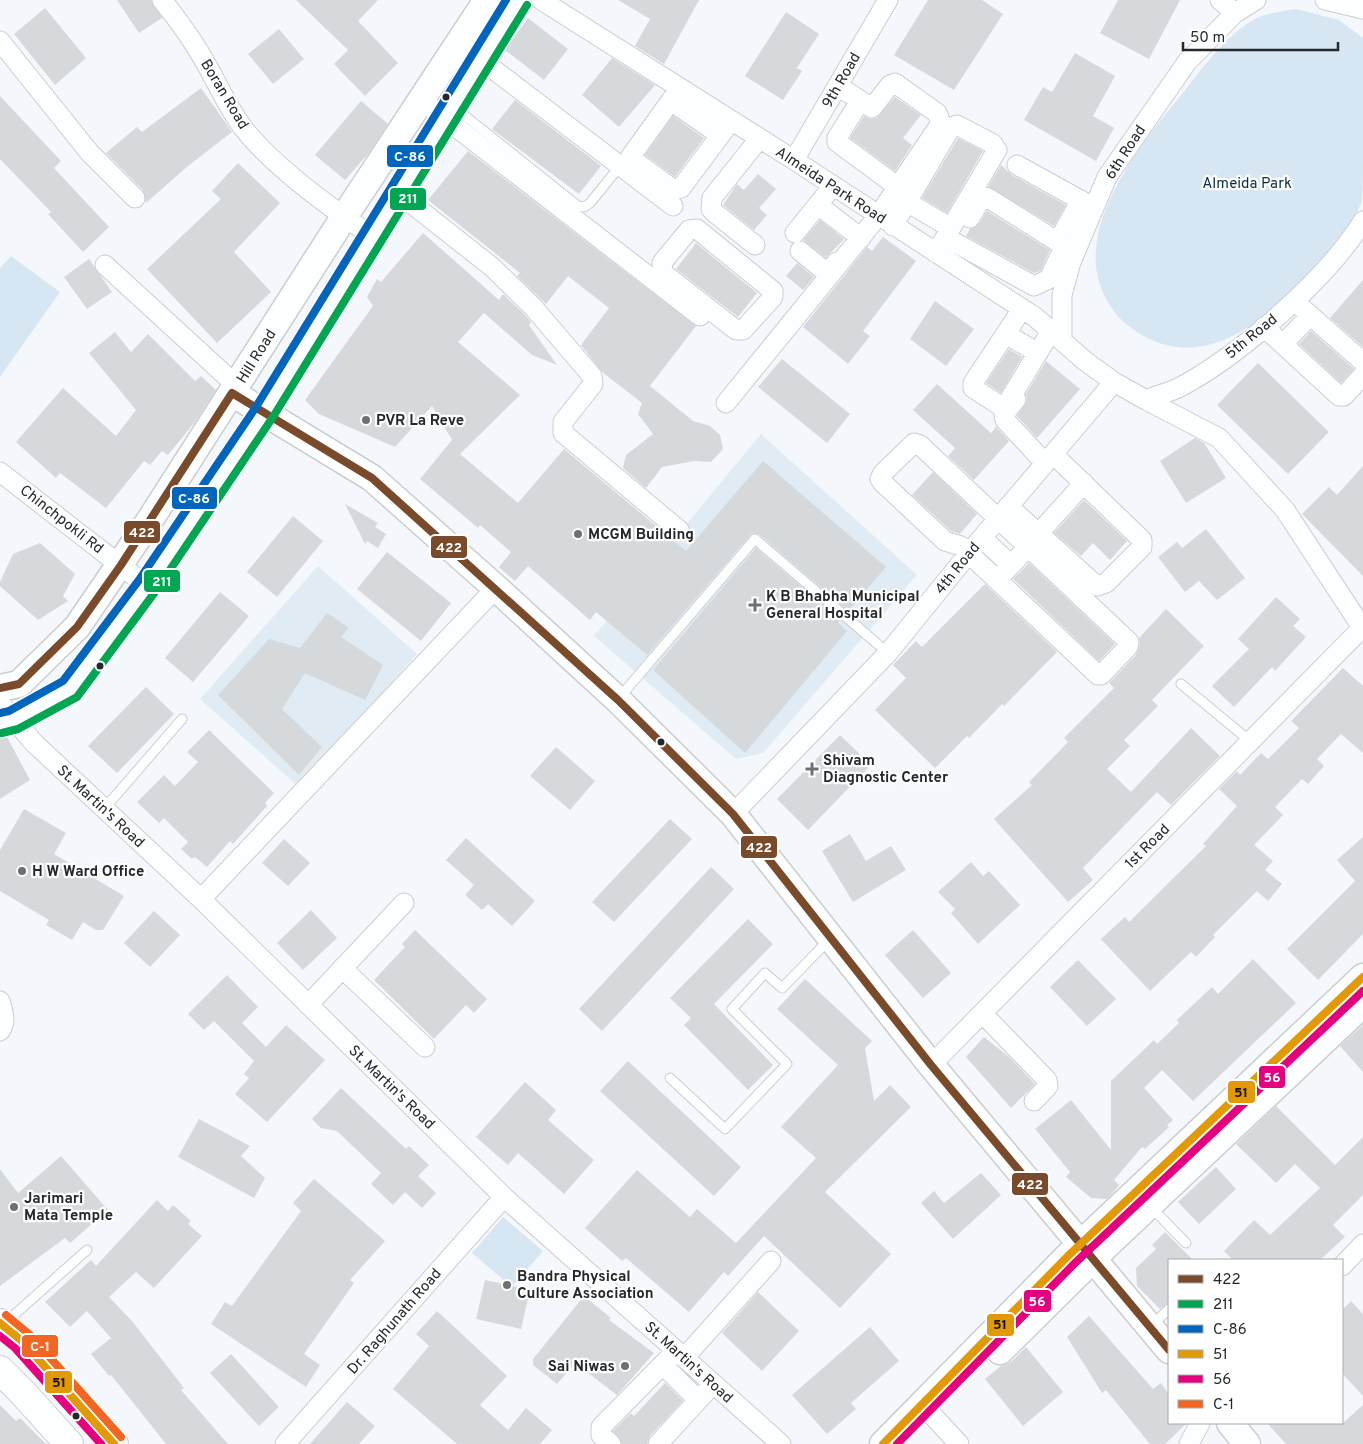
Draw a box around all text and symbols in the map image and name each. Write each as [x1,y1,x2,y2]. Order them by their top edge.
scale bar [1183,20,1338,52]
text: 50 m [1190,29,1225,48]
street label: 9th Road [819,50,866,112]
street label: Boran Road [195,56,252,133]
unlabelled marker [441,92,451,102]
street label: 6th Road [1102,122,1151,184]
street label: Almeida Park Road [771,143,889,229]
line badge: C-86 [386,144,434,168]
text: C-86 [394,149,426,166]
park label: Almeida Park [1202,175,1292,194]
line badge: 211 [389,187,427,211]
text: 211 [398,191,418,208]
street label: 5th Road [1222,310,1282,364]
street label: Hill Road [233,326,281,387]
place label: PVR La Reve [376,412,464,431]
marker: PVR La Reve [360,414,372,426]
street label: Chinchpokli Rd [15,482,107,559]
line badge: C-86 [171,486,218,510]
text: C-86 [178,491,210,508]
line badge: 422 [123,520,161,544]
text: 422 [129,525,155,542]
place label: MCGM Building [588,526,694,545]
marker: MCGM Building [572,528,584,540]
line badge: 422 [430,535,468,559]
street label: 4th Road [931,539,985,599]
text: 422 [436,540,462,557]
line badge: 211 [143,569,181,593]
text: 211 [152,574,172,591]
place label: K B Bhabha Municipal General Hospital [766,588,920,624]
marker: K B Bhabha Municipal General Hospital [748,598,762,612]
unlabelled marker [95,661,105,671]
unlabelled marker [656,737,666,747]
place label: Shivam Diagnostic Center [823,752,949,788]
street label: St. Martin's Road [52,762,148,853]
marker: Shivam Diagnostic Center [805,762,819,776]
street label: 1st Road [1122,821,1175,874]
line badge: 422 [740,835,778,859]
text: 422 [746,840,772,857]
place label: H W Ward Office [32,863,144,882]
marker: H W Ward Office [16,865,28,877]
street label: St. Martin's Road [344,1042,438,1134]
line badge: 56 [1258,1065,1286,1089]
text: 56 [1263,1070,1281,1087]
line badge: 51 [1227,1080,1256,1104]
text: 51 [1234,1085,1248,1102]
line badge: 422 [1011,1172,1049,1196]
text: 422 [1017,1177,1043,1194]
place label: Jarimari Mata Temple [24,1190,113,1226]
marker: Jarimari Mata Temple [8,1201,20,1213]
legend [1168,1259,1343,1424]
street label: Dr. Raghunath Road [344,1265,446,1379]
place label: Bandra Physical Culture Association [517,1268,654,1304]
text: 422 [1213,1271,1241,1290]
marker: Bandra Physical Culture Association [501,1279,513,1291]
line badge: 56 [1023,1289,1052,1313]
text: 56 [1028,1294,1046,1311]
text: 211 [1213,1296,1233,1315]
line badge: 51 [986,1313,1015,1337]
text: 51 [993,1317,1007,1334]
street label: St. Martin's Road [640,1318,736,1408]
text: C-86 [1213,1321,1247,1340]
line badge: C-1 [21,1334,59,1358]
text: C-1 [30,1339,50,1356]
text: 51 [1213,1346,1228,1365]
place label: Sai Niwas [548,1358,615,1377]
marker: Sai Niwas [619,1360,631,1372]
line badge: 51 [44,1370,73,1394]
text: 56 [1213,1371,1231,1390]
text: 51 [52,1375,66,1392]
text: C-1 [1213,1396,1234,1415]
unlabelled marker [71,1411,81,1421]

